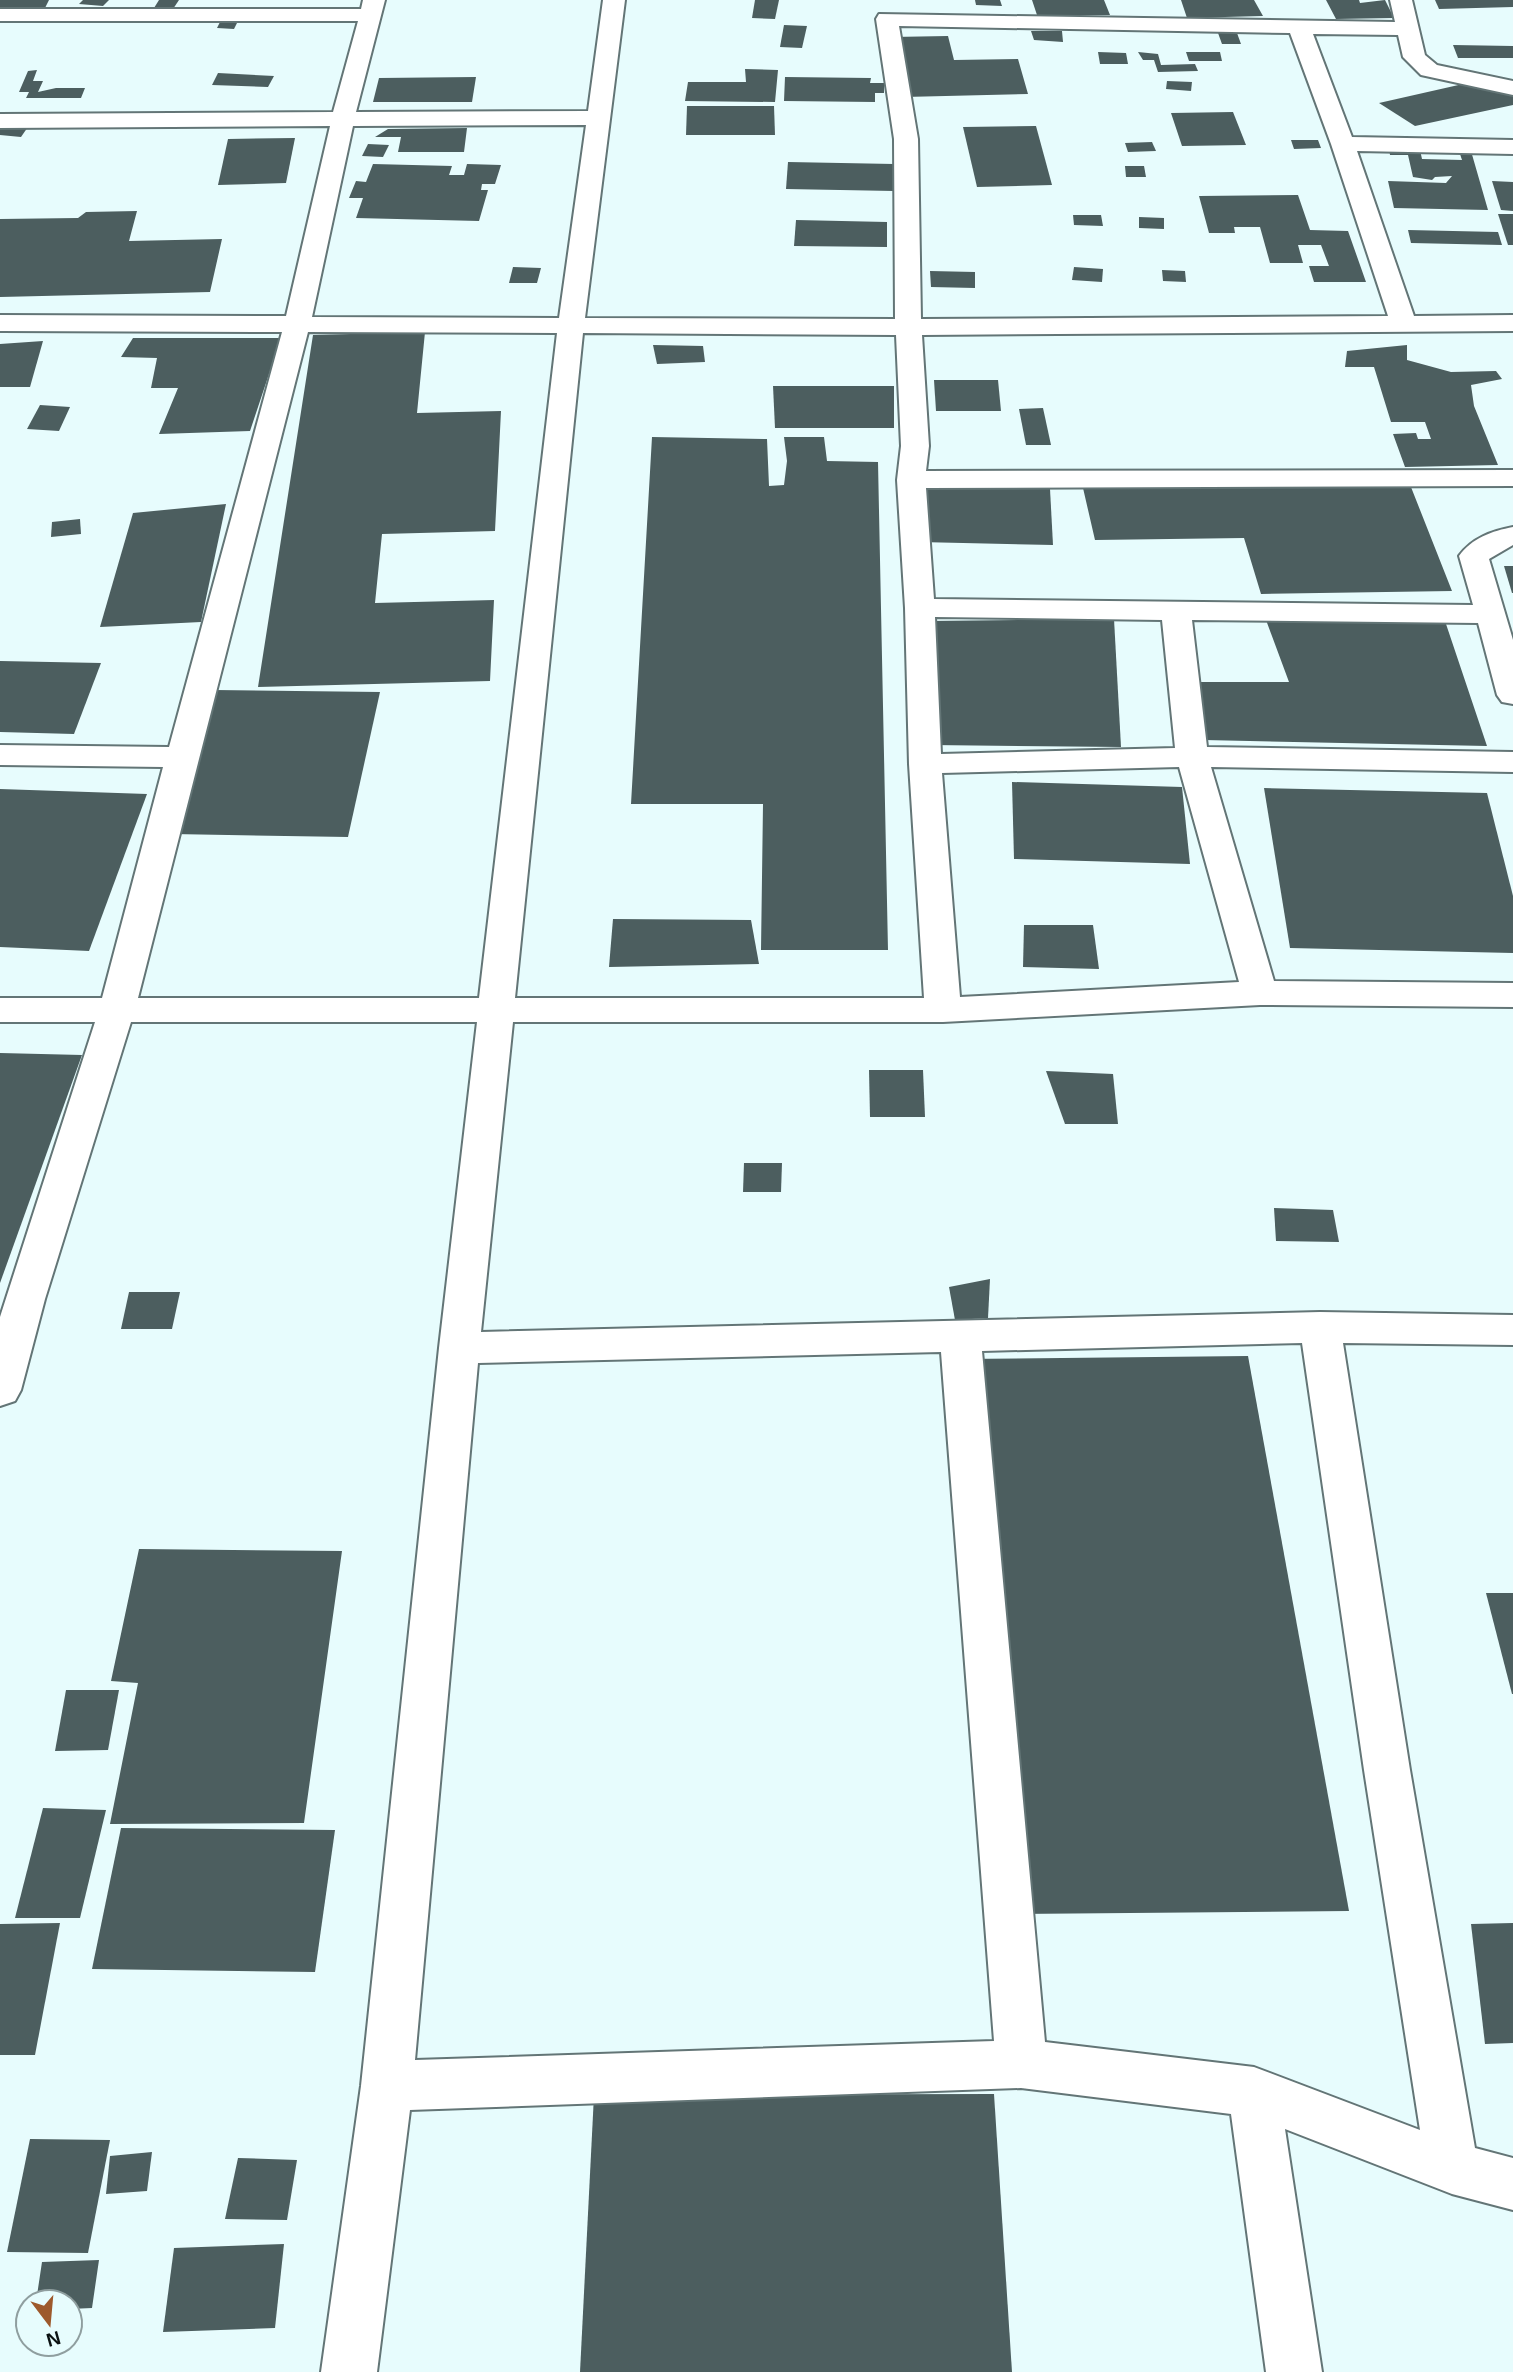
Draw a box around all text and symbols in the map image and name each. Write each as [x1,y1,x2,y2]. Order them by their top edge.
north arrow [14,2288,84,2358]
text: N [44,2327,63,2351]

